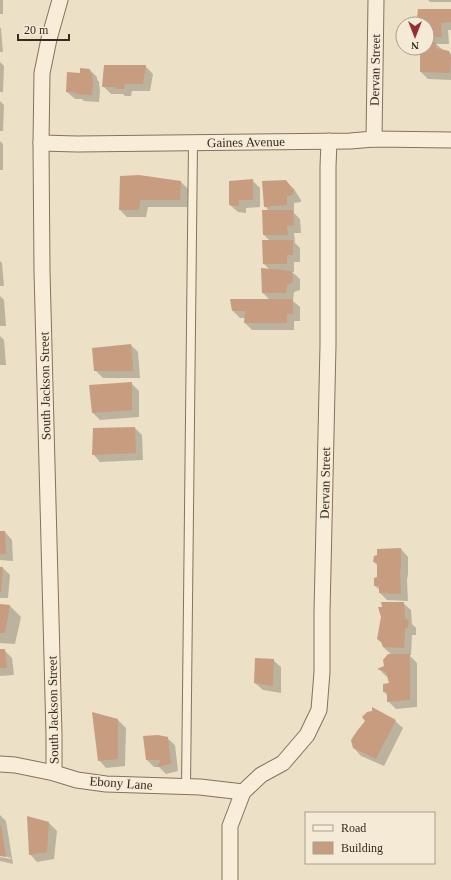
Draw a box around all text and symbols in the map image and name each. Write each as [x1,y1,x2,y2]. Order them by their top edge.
scale bar [18,16,69,42]
north arrow [395,16,435,56]
text: 20 m [24,23,49,37]
street label: Dervan Street [367,34,383,106]
text: N [411,40,419,52]
street label: Gaines Avenue [207,134,285,150]
street label: South Jackson Street [37,331,53,440]
street label: Dervan Street [317,447,333,519]
street label: South Jackson Street [45,655,61,764]
street label: Ebony Lane [89,773,153,793]
legend [305,812,435,864]
text: Road [341,821,366,835]
text: Building [341,841,383,855]

